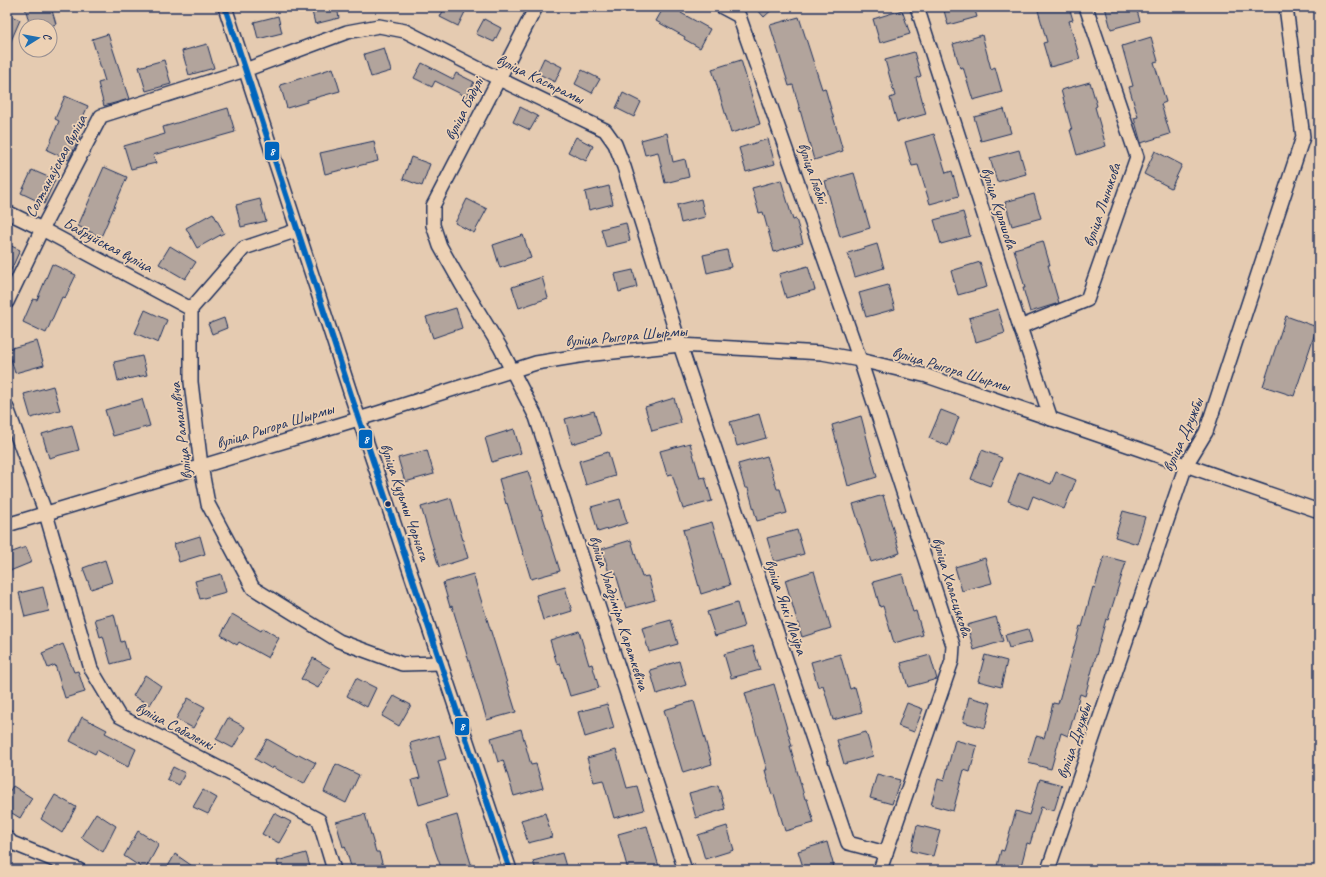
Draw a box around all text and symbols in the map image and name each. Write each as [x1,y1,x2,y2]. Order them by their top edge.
north arrow [18,18,58,58]
text: С [40,32,56,42]
street label: вуліца Кастрамы [493,49,588,109]
street label: вуліца Бядулі [440,73,489,143]
street label: Солтанаўская вуліца [21,110,92,221]
street label: вуліца Глебкі [793,140,833,208]
line badge: 8 [264,141,280,161]
text: 8 [270,144,277,158]
street label: вуліца Лынькова [1078,159,1126,249]
street label: вуліца Куляшова [976,165,1022,253]
street label: Бабруйская вуліца [60,213,157,277]
street label: вуліца Рыгора Шырмы [564,321,689,351]
street label: вуліца Рыгора Шырмы [890,342,1014,397]
street label: вуліца Рамановіча [165,380,197,481]
street label: вуліца Дружбы [1158,394,1209,475]
street label: вуліца Рыгора Шырмы [214,398,338,453]
line badge: 8 [358,429,373,449]
text: 8 [364,432,371,446]
street label: вуліца Кузьмы Чорнага [376,441,435,565]
unlabelled marker [383,499,393,509]
street label: вуліца Уладзіміра Караткевіча [584,533,654,694]
street label: вуліца Халасцякова [927,535,977,640]
street label: вуліца Янкі Маўра [760,556,812,659]
street label: вуліца Сабаленкі [132,697,219,756]
street label: вуліца Дружбы [1052,699,1097,781]
line badge: 8 [454,717,470,736]
text: 8 [460,719,467,733]

